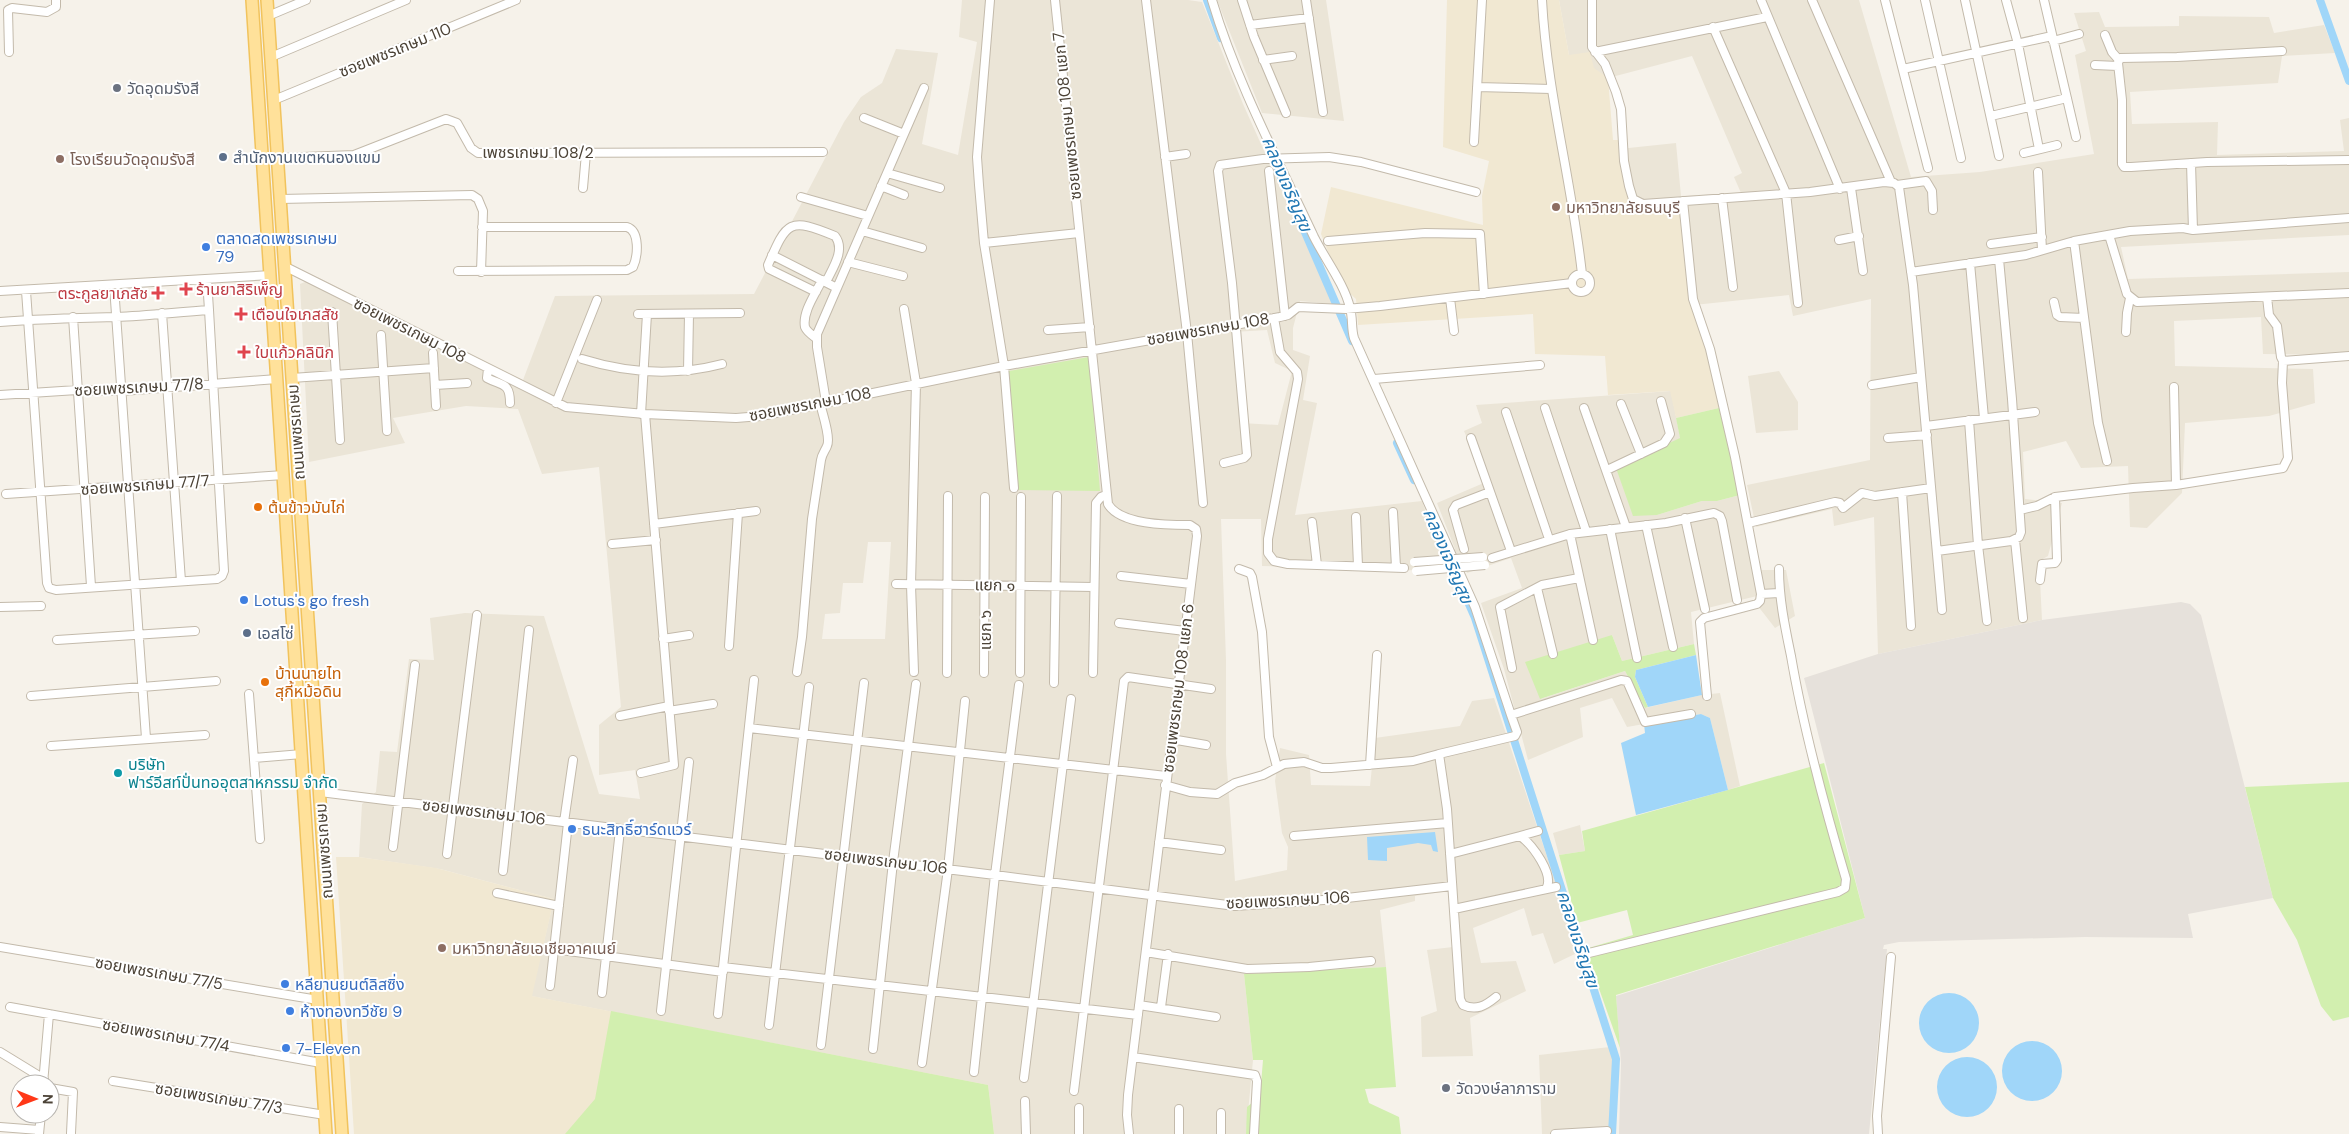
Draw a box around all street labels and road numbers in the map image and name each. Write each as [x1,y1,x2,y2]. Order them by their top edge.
street label: ซอยเพชรเกษม 110 [336,18,454,82]
street label: ซอยเพชรเกษม 108 แยก 7 [1048,31,1086,201]
street label: เพชรเกษม 108/2 [482,142,594,163]
street label: ซอยเพชรเกษม 108 [350,292,470,368]
street label: ซอยเพชรเกษม 108 [1145,308,1271,350]
street label: ซอยเพชรเกษม 77/8 [74,373,204,401]
street label: ซอยเพชรเกษม 108 [747,382,873,426]
street label: ถนนเพชรเกษม [282,383,310,481]
street label: ซอยเพชรเกษม 77/7 [80,470,210,500]
street label: แยก ๑ [974,574,1016,596]
street label: ซอยเพชรเกษม 108 แยก 6 [1157,602,1199,774]
street label: แยก ๖ [975,610,996,650]
street label: ซอยเพชรเกษม 106 [421,794,547,830]
street label: ถนนเพชรเกษม [310,802,338,900]
street label: ซอยเพชรเกษม 106 [823,843,949,879]
street label: ซอยเพชรเกษม 106 [1225,886,1351,914]
street label: ซอยเพชรเกษม 77/5 [93,951,225,995]
street label: ซอยเพชรเกษม 77/4 [101,1013,232,1057]
street label: ซอยเพชรเกษม 77/3 [154,1078,284,1118]

